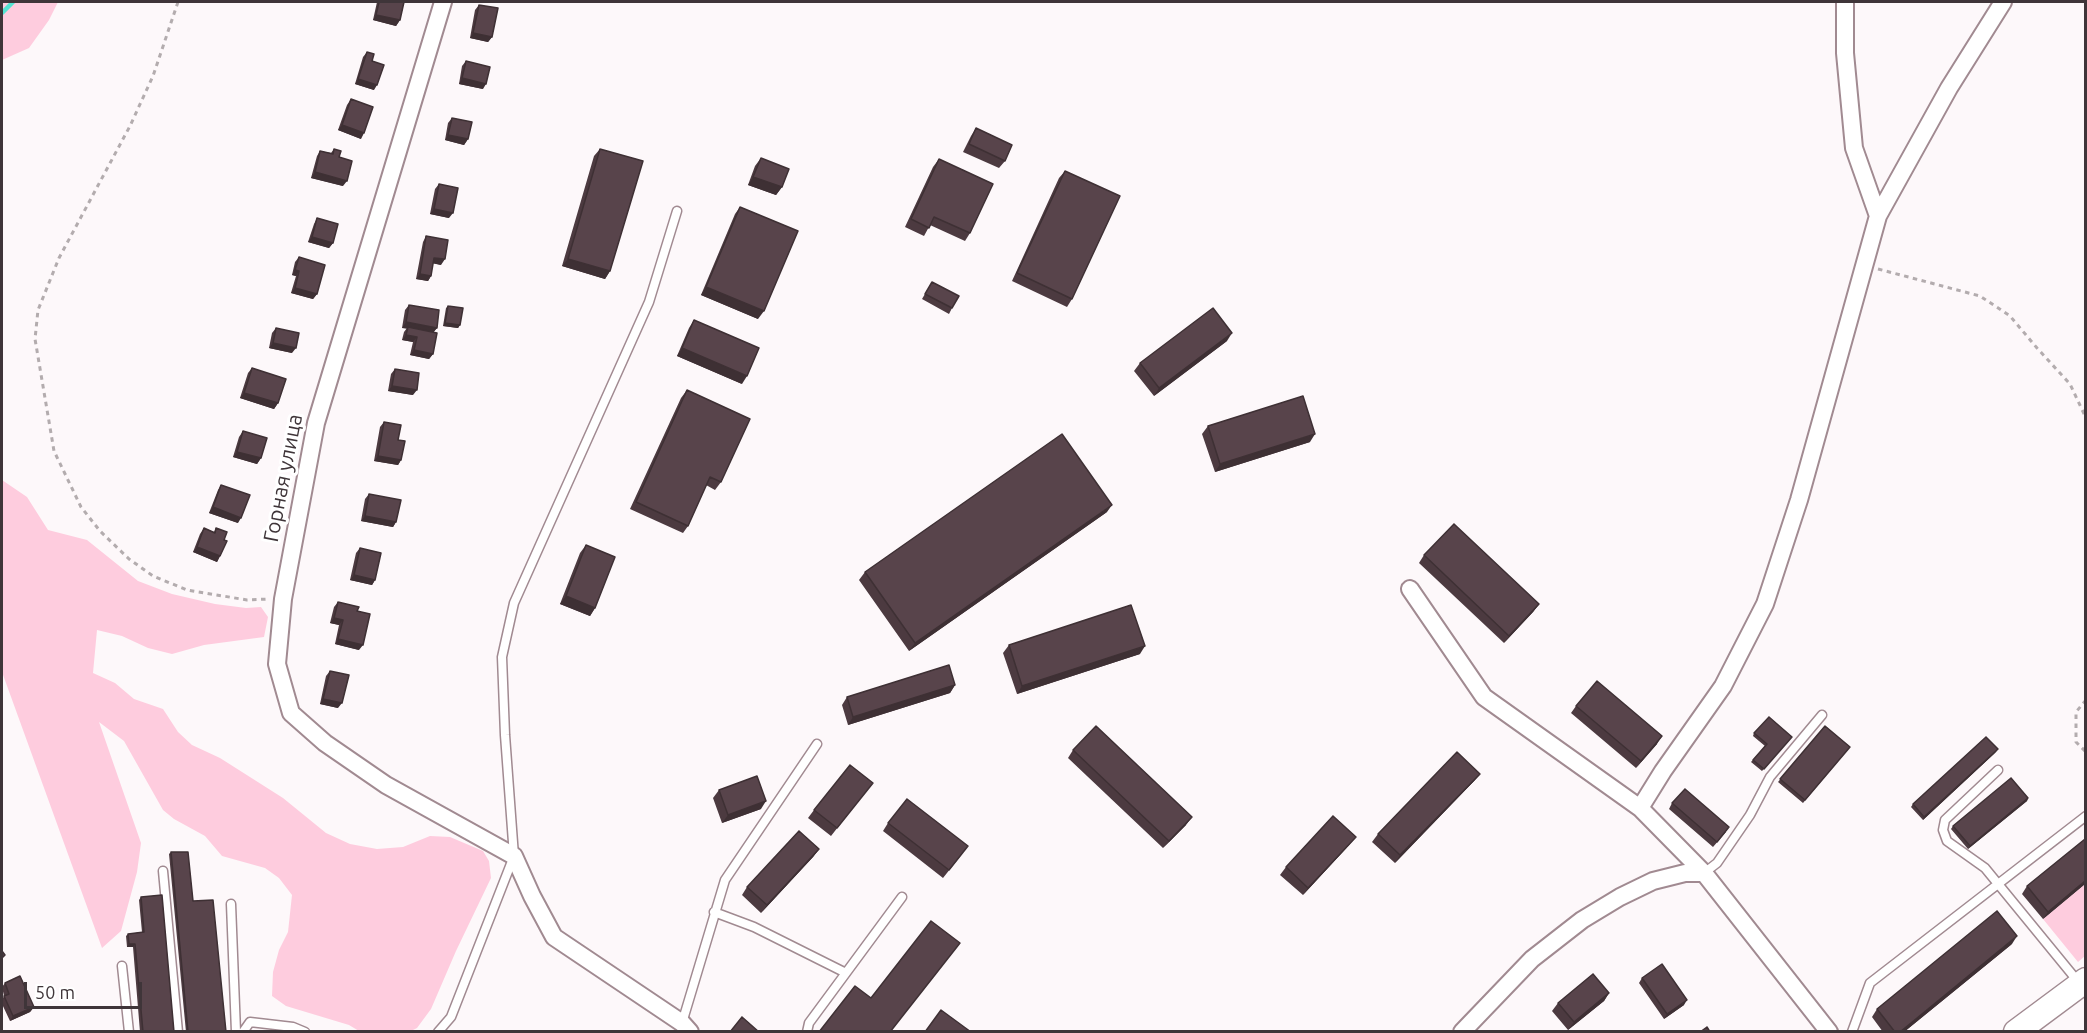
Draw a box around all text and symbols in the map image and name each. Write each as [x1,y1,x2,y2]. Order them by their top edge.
street label: Горная улица [258,412,308,544]
scale bar [27,970,146,1008]
text: 50 m [35,982,75,1002]

